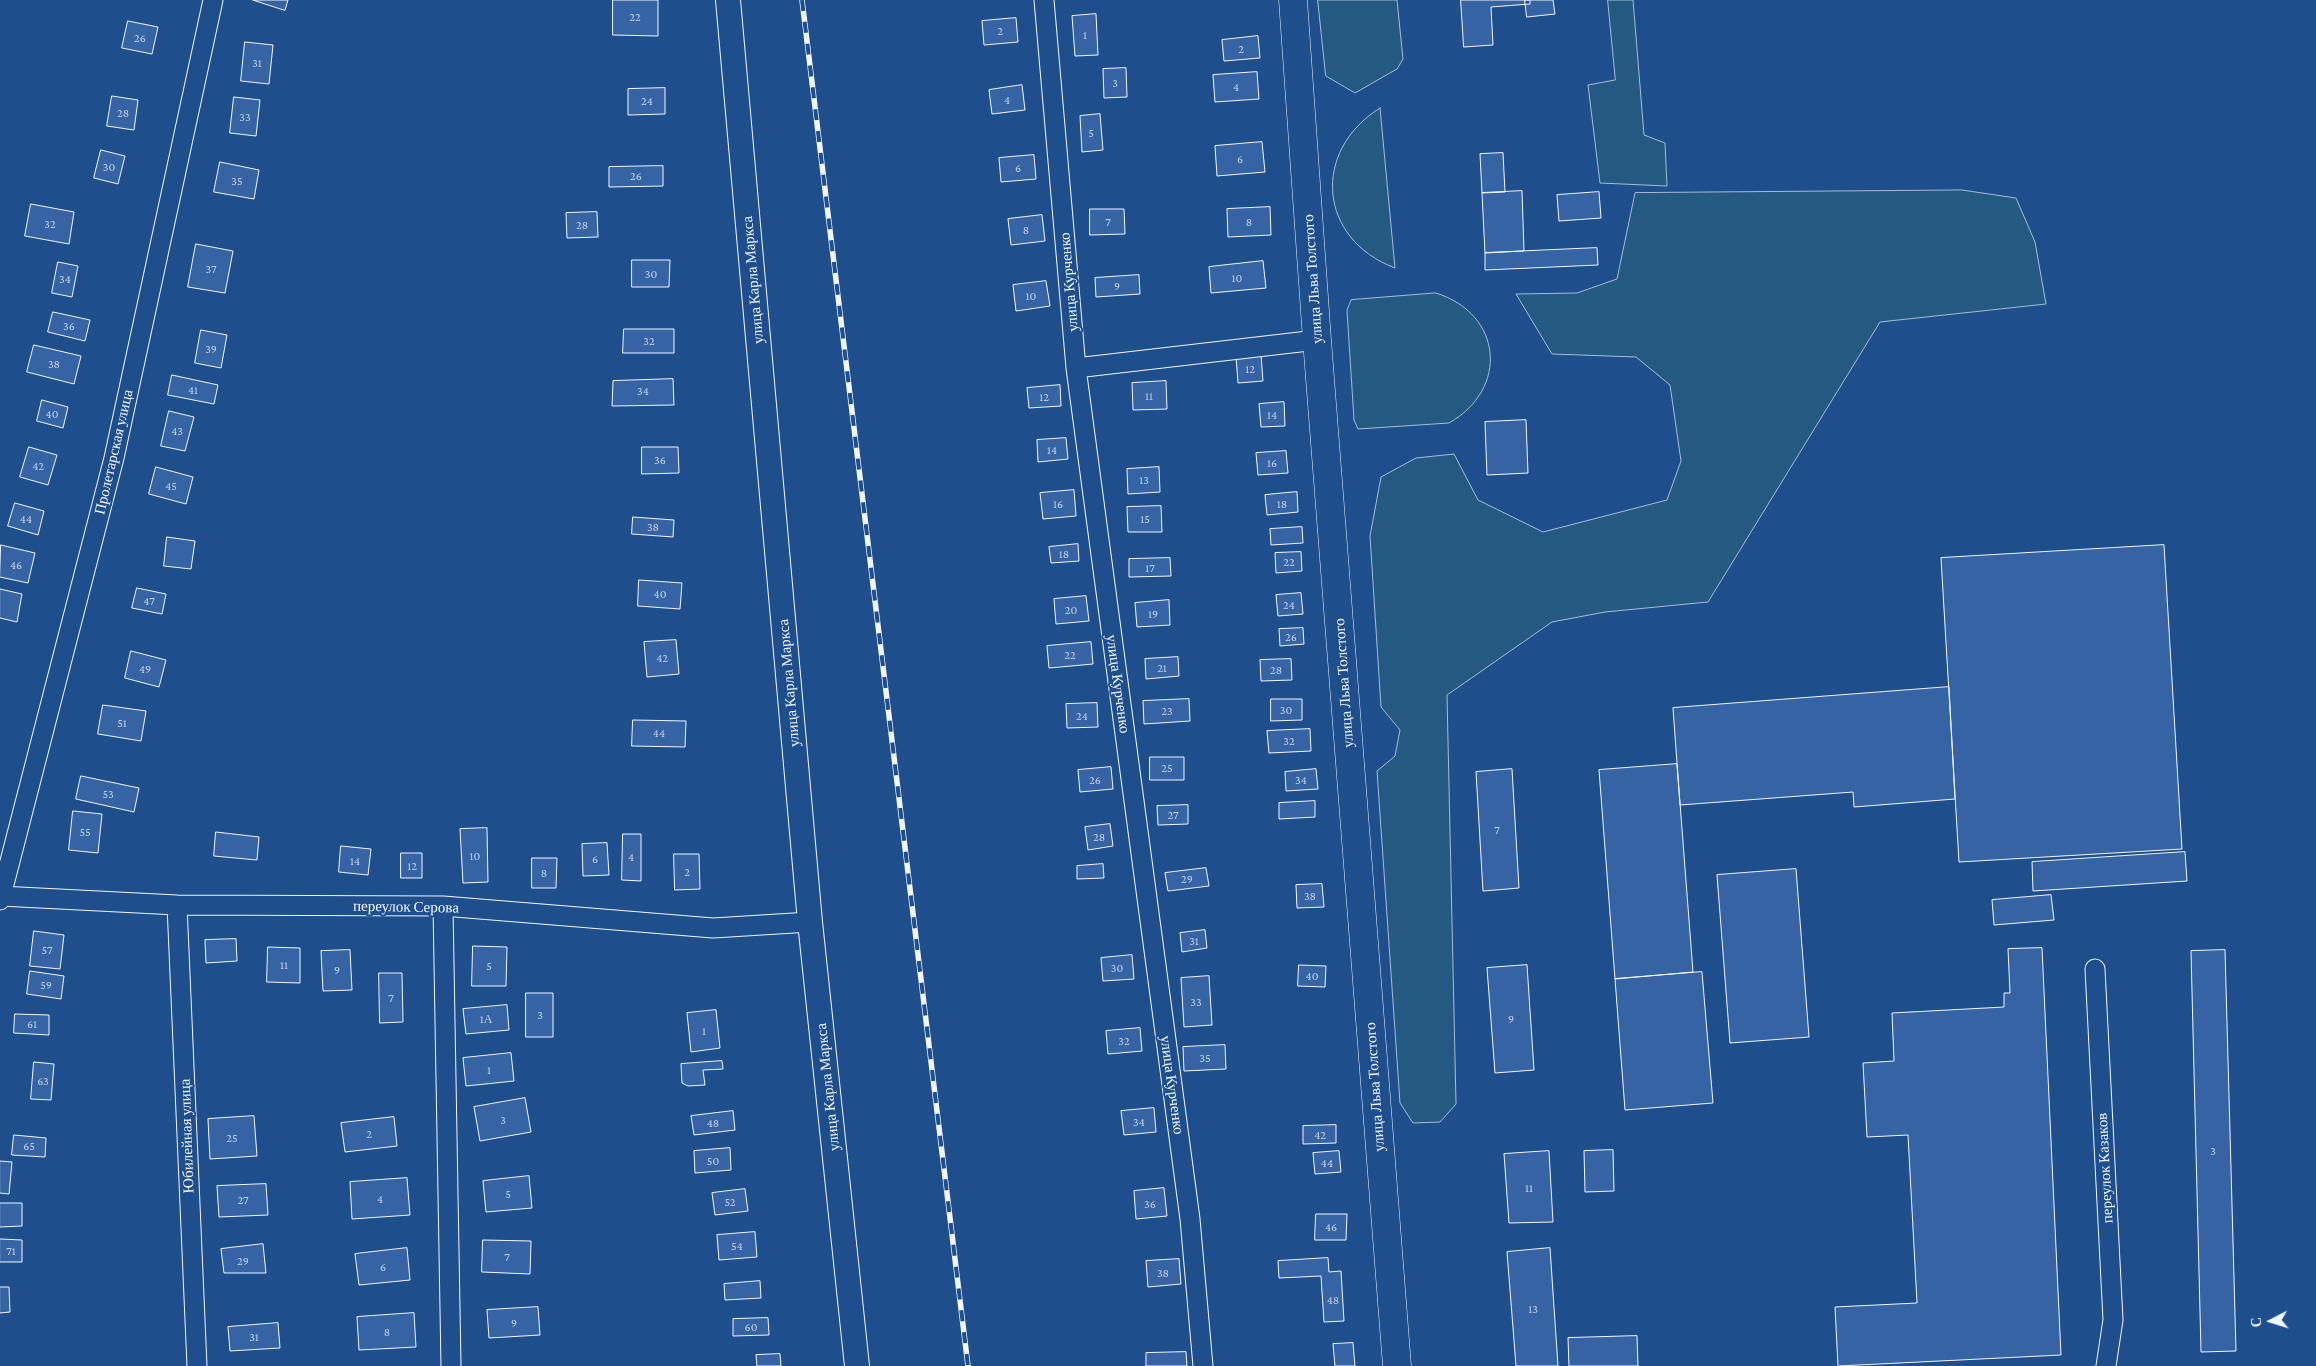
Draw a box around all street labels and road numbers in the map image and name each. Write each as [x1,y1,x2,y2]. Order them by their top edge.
street label: улица Льва Толстого [1299,214,1327,344]
street label: улица Карла Маркса [738,215,768,345]
street label: улица Курченко [1056,232,1082,332]
street label: Пролетарская улица [91,388,137,516]
street label: улица Карла Маркса [774,618,804,748]
street label: улица Льва Толстого [1330,618,1358,748]
street label: улица Курченко [1102,633,1134,735]
street label: переулок Серова [353,897,459,917]
street label: улица Карла Маркса [812,1022,844,1152]
street label: улица Льва Толстого [1361,1022,1389,1152]
street label: улица Курченко [1156,1034,1188,1136]
street label: Юбилейная улица [176,1078,198,1194]
street label: переулок Казаков [2093,1112,2117,1224]

